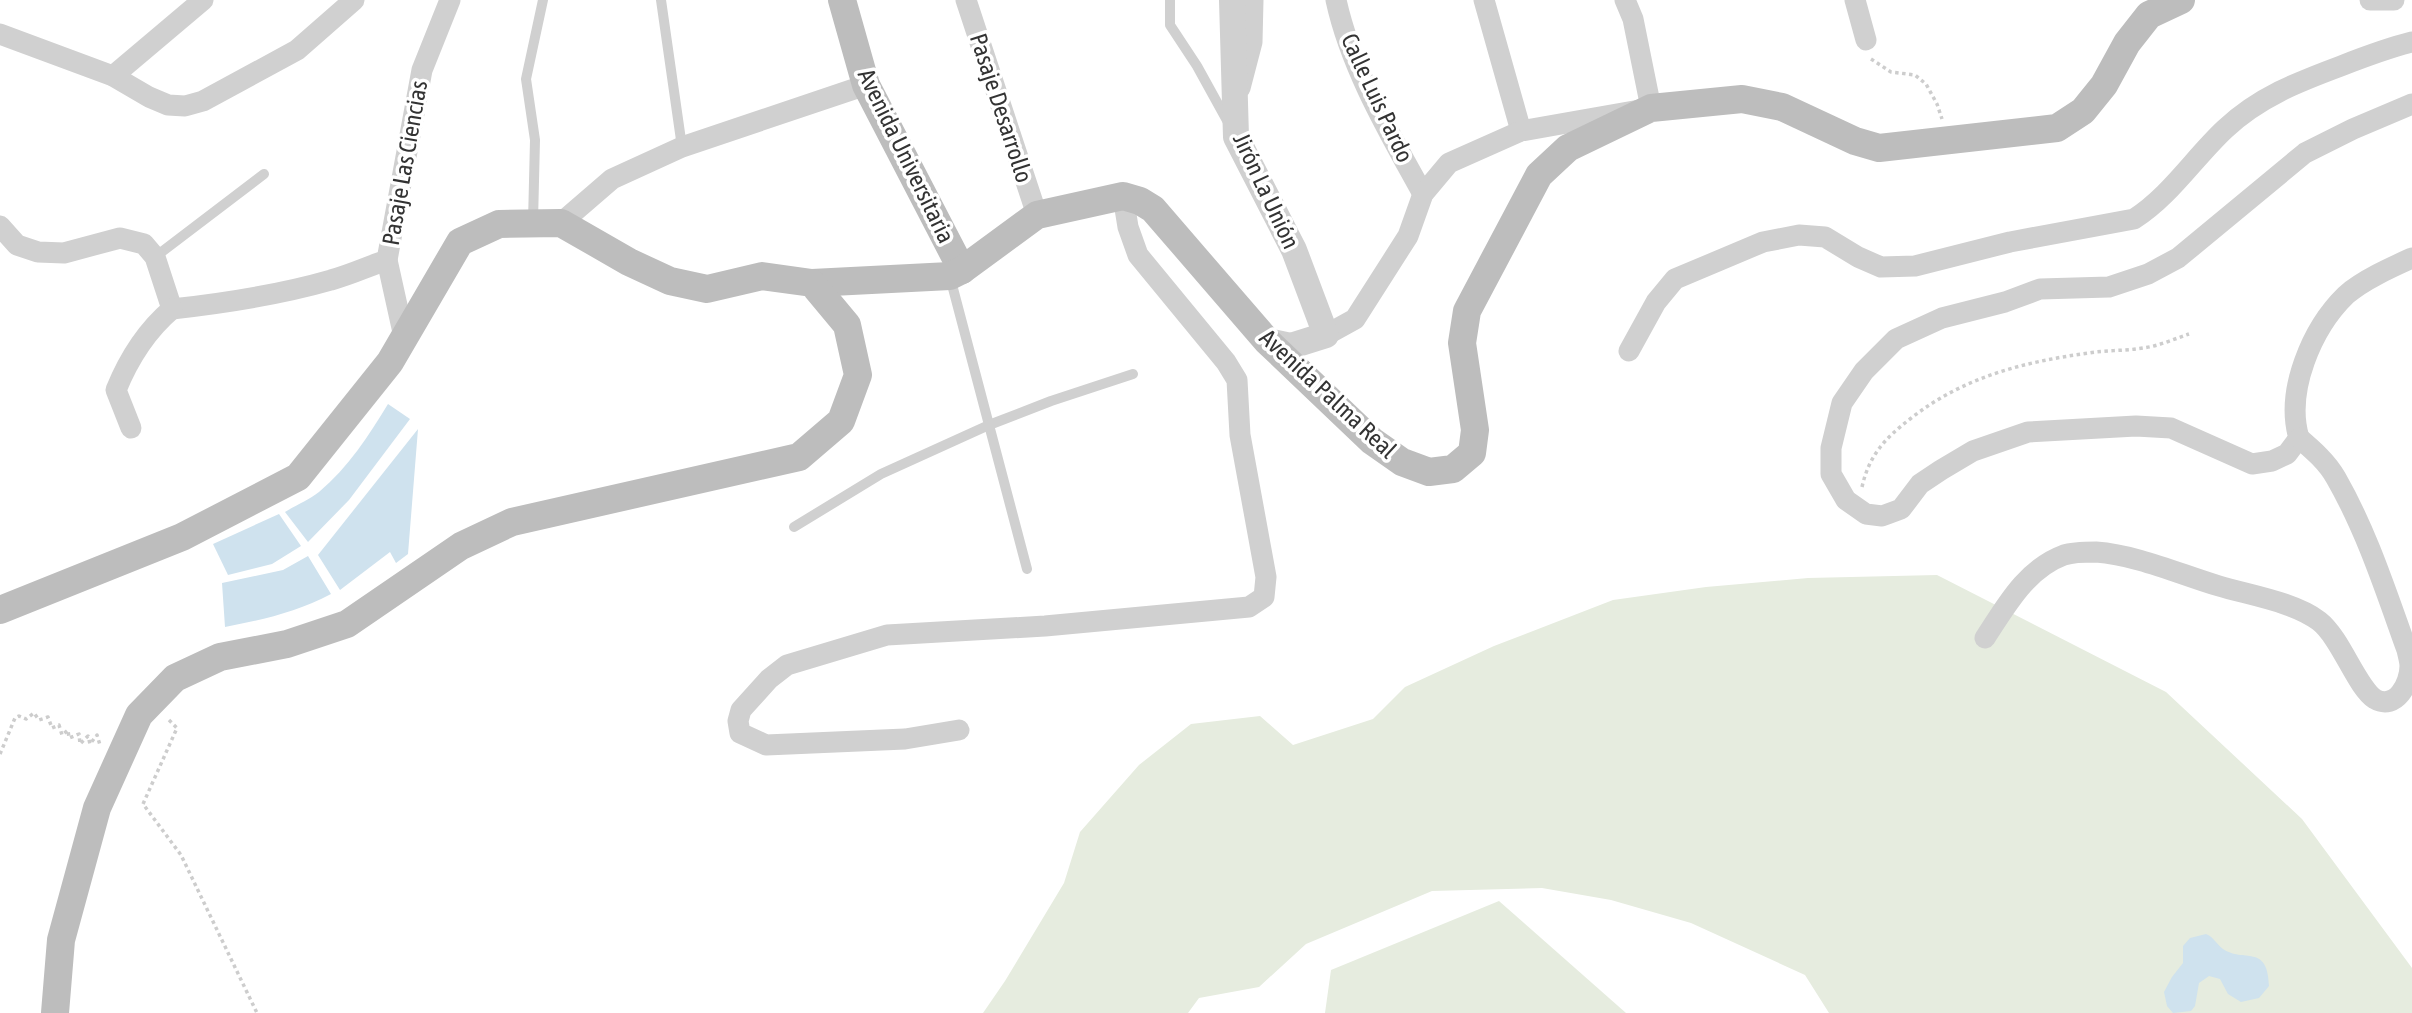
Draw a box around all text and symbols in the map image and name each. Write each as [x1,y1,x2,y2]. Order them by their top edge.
street label: Calle Luis Pardo [1336,29,1419,166]
street label: Pasaje Desarrollo [965,30,1038,186]
street label: Avenida Universitaria [853,64,960,247]
street label: Pasaje Las Ciencias [377,78,432,247]
street label: Jirón La Unión [1228,129,1305,253]
street label: Avenida Palma Real [1255,324,1402,464]

